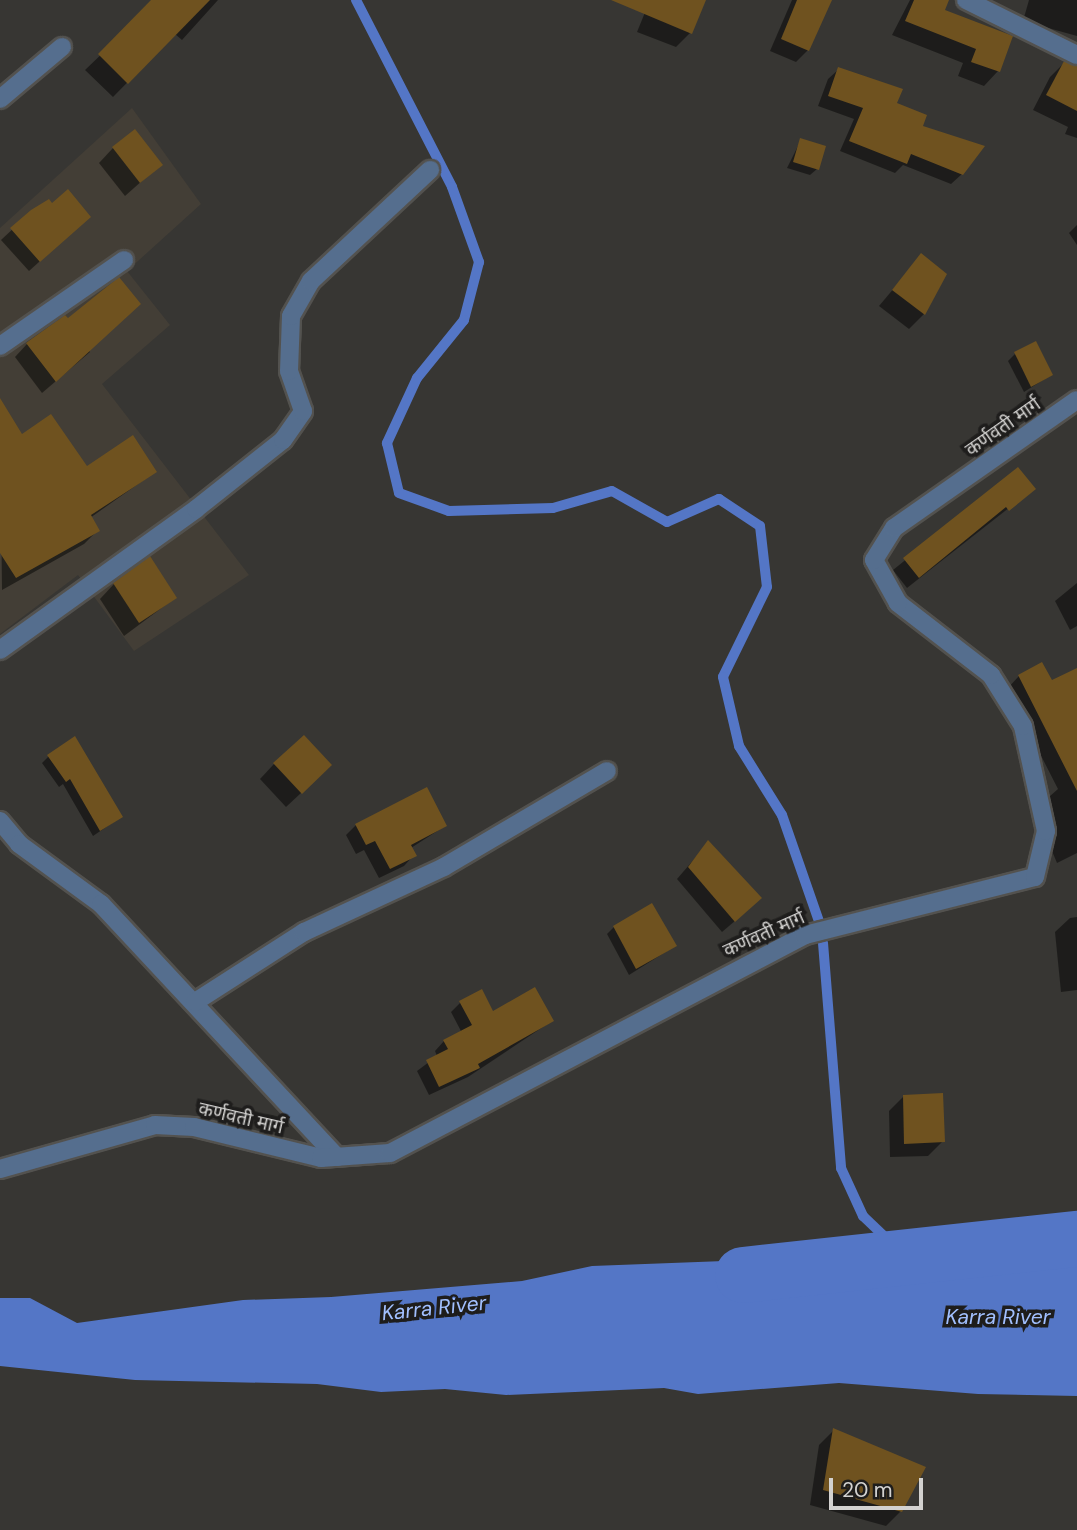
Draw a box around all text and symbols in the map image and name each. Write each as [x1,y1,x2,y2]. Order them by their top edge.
street label: कर्णवती मार्ग [961,393,1045,461]
street label: कर्णवती मार्ग [720,906,808,962]
street label: कर्णवती मार्ग [196,1097,286,1139]
water label: Karra River [381,1290,487,1326]
water label: Karra River [946,1304,1050,1330]
scale bar [832,1464,926,1508]
text: 20 m [842,1476,893,1504]

